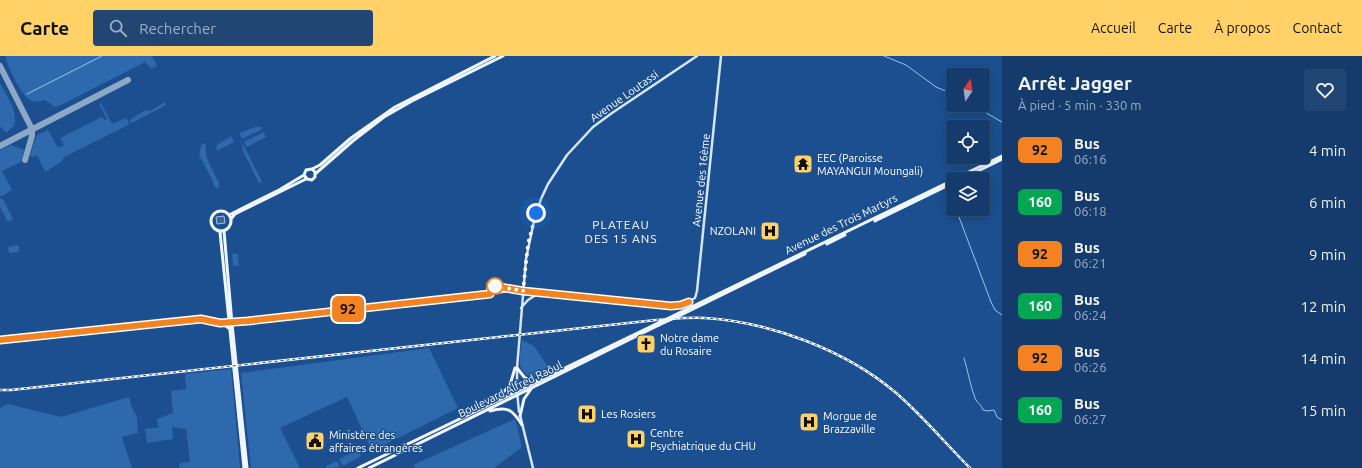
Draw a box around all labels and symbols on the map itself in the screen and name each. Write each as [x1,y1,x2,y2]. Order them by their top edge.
street label: Avenue Loutassi [588,68,660,124]
north arrow [946,68,990,112]
street label: Avenue des 16ème [690,133,712,227]
place label: EEC (Paroisse MAYANGUI Moungali) [817,152,923,178]
temple icon: EEC (Paroisse MAYANGUI Moungali) [792,153,814,175]
street label: Avenue des Trois Martyrs [783,191,899,256]
your location [526,203,546,223]
district label: PLATEAU DES 15 ANS [584,218,658,245]
hospital icon: NZOLANI [759,220,781,242]
place label: NZOLANI [710,225,756,237]
unlabelled marker [486,277,504,295]
line badge: 92 [330,296,366,322]
place label: Notre dame du Rosaire [660,332,719,357]
church icon: Notre dame du Rosaire [635,333,657,355]
street label: Boulevard Alfred Raôul [456,359,564,419]
hospital icon: Les Rosiers [576,403,598,425]
place label: Les Rosiers [601,408,656,420]
place label: Morgue de Brazzaville [823,410,877,435]
hospital icon: Morgue de Brazzaville [798,411,820,433]
place label: Centre Psychiatrique du CHU [650,427,756,452]
hospital icon: Centre Psychiatrique du CHU [625,428,647,450]
place label: Ministère des affaires étrangères [329,429,423,454]
public building icon: Ministère des affaires étrangères [304,430,326,452]

